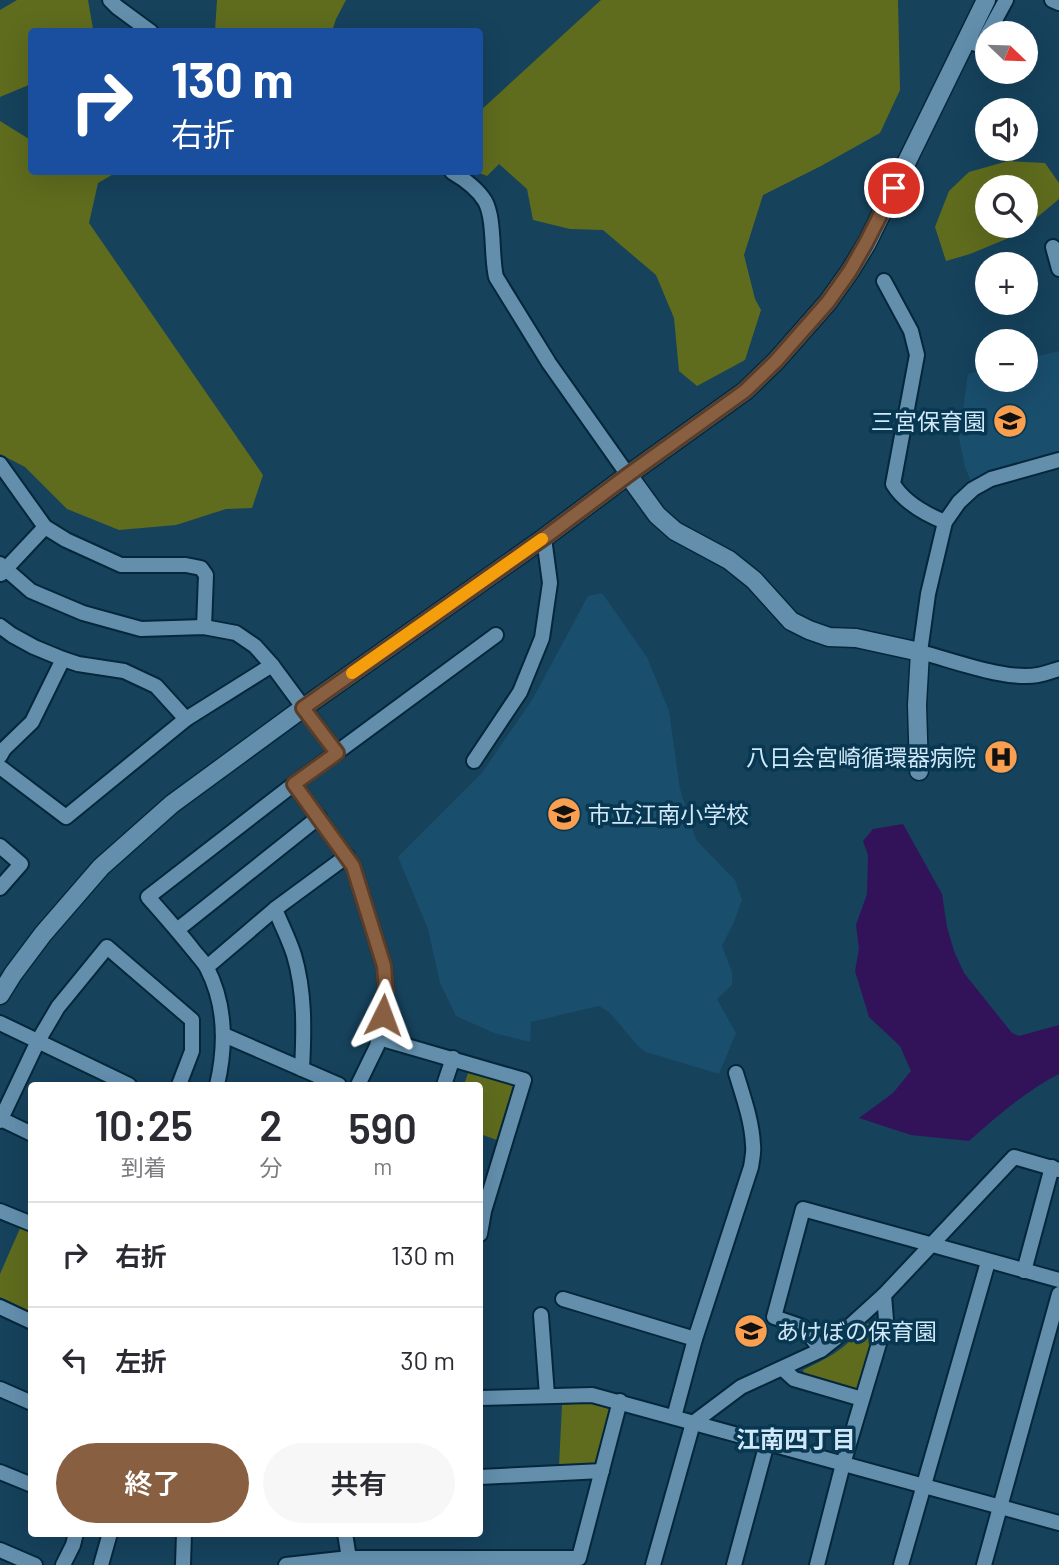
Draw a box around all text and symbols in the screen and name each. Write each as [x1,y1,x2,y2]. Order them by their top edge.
north arrow [975,21,1038,84]
map controls [975,21,1038,392]
text: 130 m [171,49,293,108]
icon: right [56,56,147,147]
button: sound [975,98,1038,161]
text: 右折 [171,114,235,152]
pin [864,158,924,218]
icon: arrive [875,169,913,207]
button: search [975,175,1038,238]
button: + [975,252,1038,315]
button: − [975,329,1038,392]
school or university icon: 三宮保育園 [991,402,1029,440]
place label: 三宮保育園 [871,407,986,435]
hospital icon: 八日会宮崎循環器病院 [982,738,1020,776]
place label: 八日会宮崎循環器病院 [746,743,976,771]
school or university icon: 市立江南小学校 [545,795,583,833]
place label: 市立江南小学校 [588,800,749,828]
position arrow [346,978,420,1052]
text: 10:25 [94,1099,193,1149]
text: 2 [259,1099,282,1149]
text: 590 [349,1102,417,1152]
text: m [373,1152,392,1180]
text: 到着 [121,1153,167,1181]
text: 分 [259,1153,282,1181]
icon: right [56,1236,94,1274]
text: 130 m [391,1239,455,1270]
text: 右折 [115,1240,167,1271]
school or university icon: あけぼの保育園 [732,1312,770,1350]
place label: あけぼの保育園 [776,1317,937,1345]
icon: left [56,1341,94,1379]
text: 30 m [400,1344,455,1375]
text: 左折 [115,1345,167,1376]
district label: 江南四丁目 [736,1424,856,1453]
button: 終了 [56,1443,249,1523]
button: 共有 [263,1443,455,1523]

